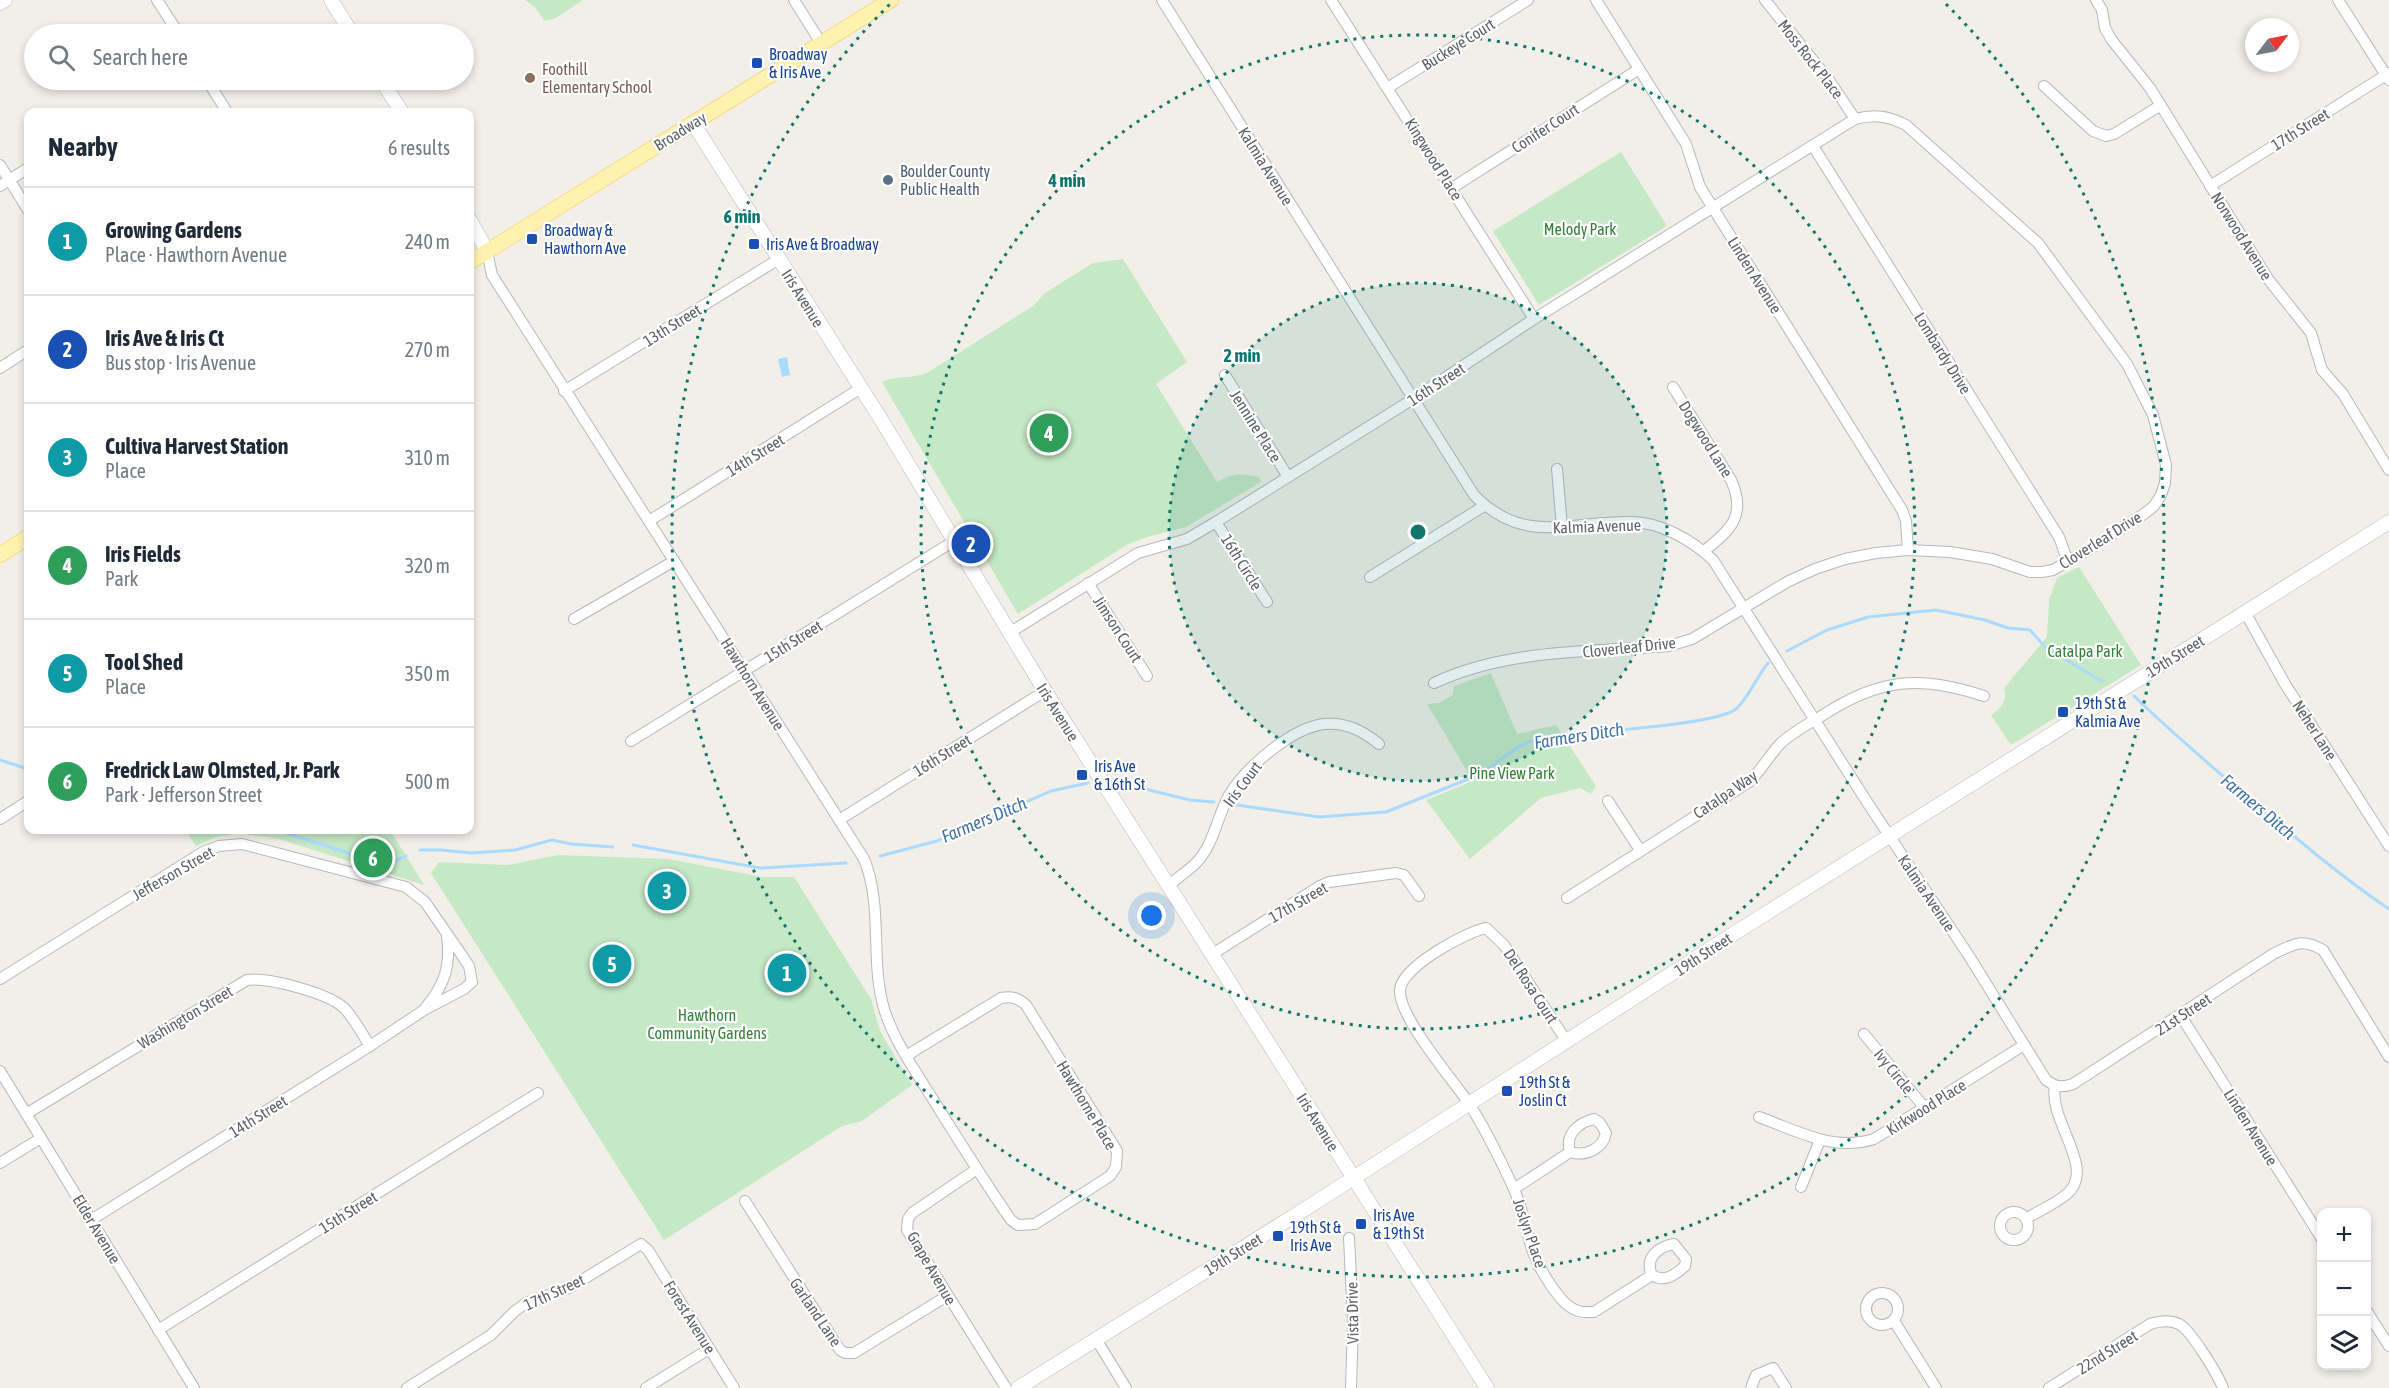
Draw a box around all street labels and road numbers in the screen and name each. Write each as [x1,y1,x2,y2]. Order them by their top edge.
street label: Buckeye Court [1418,14,1499,74]
street label: Moss Rock Place [1775,16,1847,102]
street label: Conifer Court [1508,99,1582,156]
street label: 17th Street [2268,104,2333,154]
street label: Broadway [651,108,710,155]
street label: Kingwood Place [1401,115,1466,204]
street label: Kalmia Avenue [1235,124,1297,208]
street label: Norwood Avenue [2208,189,2276,283]
street label: Linden Avenue [1724,233,1786,317]
street label: Iris Avenue [778,266,828,330]
street label: 13th Street [640,300,705,350]
street label: Lombardy Drive [1910,309,1975,397]
street label: 16th Street [1404,359,1468,409]
street label: Jennine Place [1227,387,1285,465]
street label: Dogwood Lane [1675,398,1736,481]
street label: 14th Street [723,430,788,480]
street label: Cloverleaf Drive [2056,508,2144,572]
street label: Kalmia Avenue [1553,515,1641,537]
street label: 16th Circle [1218,531,1266,593]
street label: Jimson Court [1090,593,1146,666]
street label: 15th Street [761,616,826,666]
street label: 19th Street [2143,631,2208,681]
street label: Cloverleaf Drive [1582,633,1676,661]
street label: Hawthorn Avenue [718,635,788,733]
street label: Iris Avenue [1033,680,1083,744]
street label: Neher Lane [2289,697,2341,763]
street label: 16th Street [910,730,975,780]
street label: Iris Court [1219,758,1265,810]
street label: Catalpa Way [1690,766,1761,823]
street label: Jefferson Street [129,842,217,904]
street label: Kalmia Avenue [1895,851,1959,935]
street label: 17th Street [1265,878,1331,926]
street label: 19th Street [1671,929,1735,979]
street label: Del Rosa Court [1500,945,1562,1027]
street label: Washington Street [134,981,236,1053]
street label: 21st Street [2152,989,2214,1039]
street label: Ivy Circle [1870,1045,1917,1098]
street label: Hawthorne Place [1053,1057,1121,1153]
street label: Kirkwood Place [1883,1075,1969,1139]
street label: Linden Avenue [2220,1085,2282,1169]
street label: Iris Avenue [1293,1090,1343,1154]
street label: 14th Street [226,1091,291,1141]
street label: 15th Street [316,1187,381,1237]
street label: Elder Avenue [69,1191,125,1267]
street label: Joslyn Place [1509,1196,1550,1270]
street label: Grape Avenue [903,1228,960,1308]
street label: 19th Street [1201,1229,1266,1279]
street label: 17th Street [521,1270,587,1314]
street label: Garland Lane [787,1274,845,1350]
street label: Forest Avenue [661,1277,719,1357]
street label: Vista Drive [1342,1282,1362,1344]
street label: 22nd Street [2074,1326,2141,1378]

